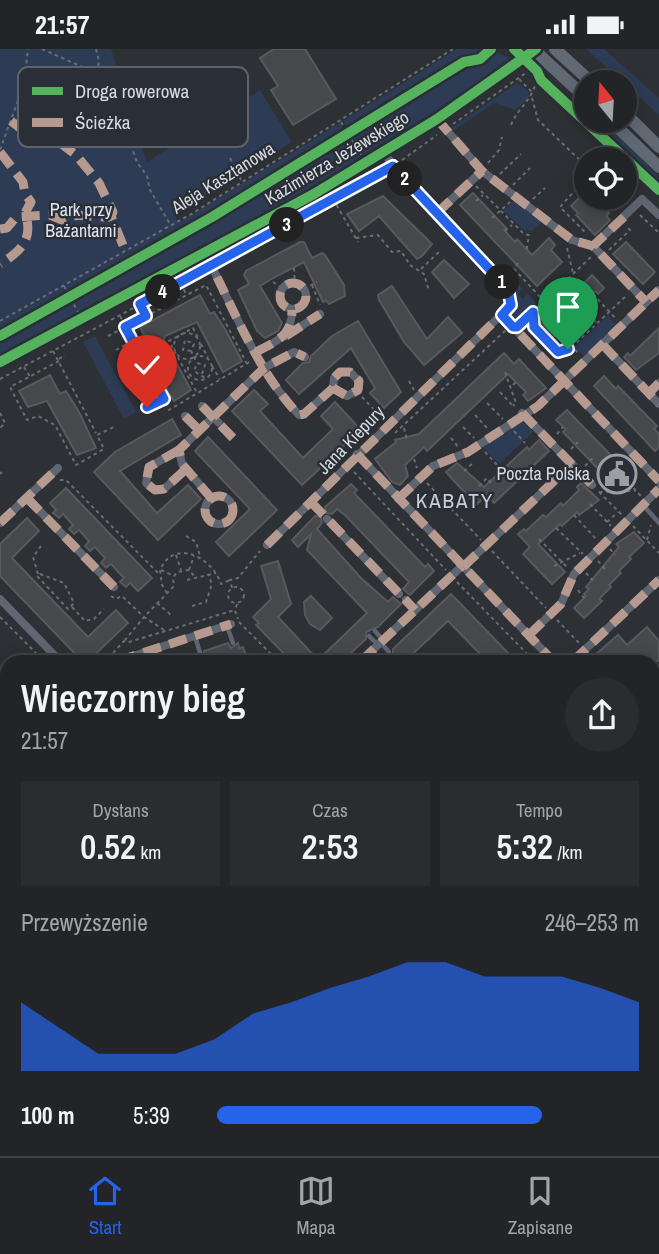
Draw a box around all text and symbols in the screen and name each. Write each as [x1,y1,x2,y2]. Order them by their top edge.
text: 21:57 [35,7,90,42]
legend [18,67,248,147]
north arrow [574,70,637,133]
map controls [574,70,637,210]
text: Droga rowerowa [75,78,190,104]
street label: Kazimierza Jeżewskiego [260,105,414,211]
text: Ścieżka [75,109,131,135]
street label: Aleja Kasztanowa [166,136,279,220]
button: locate [574,147,637,210]
pin: 2 [388,162,422,197]
text: 2 [400,165,409,191]
park label: Park przy Bażantarni [45,197,117,243]
pin: 3 [270,207,304,243]
text: 3 [282,211,291,237]
pin: 1 [484,265,520,299]
text: 1 [497,268,506,294]
pin: 4 [146,275,180,309]
pin [538,277,598,349]
text: 4 [158,278,167,304]
icon: arrive [549,288,587,326]
pin [117,335,177,407]
icon: check [128,346,166,384]
street label: Jana Kiepury [311,399,390,480]
public building icon: Poczta Polska [596,453,638,495]
place label: Poczta Polska [496,461,590,486]
district label: KABATY [416,486,494,515]
text: Wieczorny bieg [21,673,245,724]
button: share [565,678,639,752]
text: 21:57 [21,725,68,756]
text: Dystans [93,797,149,823]
text: Czas [312,797,348,823]
text: Tempo [516,797,563,823]
text: 0.52 [80,823,136,870]
text: 2:53 [302,823,358,870]
text: 5:32 [496,823,553,870]
text: km [136,839,161,865]
text: /km [553,839,583,865]
text: Przewyższenie [21,907,148,938]
text: 246–253 m [545,907,639,938]
text: 100 m [21,1100,74,1131]
text: 5:39 [133,1100,170,1131]
tab: Start [86,1172,124,1240]
tab: Mapa [297,1172,336,1240]
tab: Zapisane [508,1172,573,1240]

